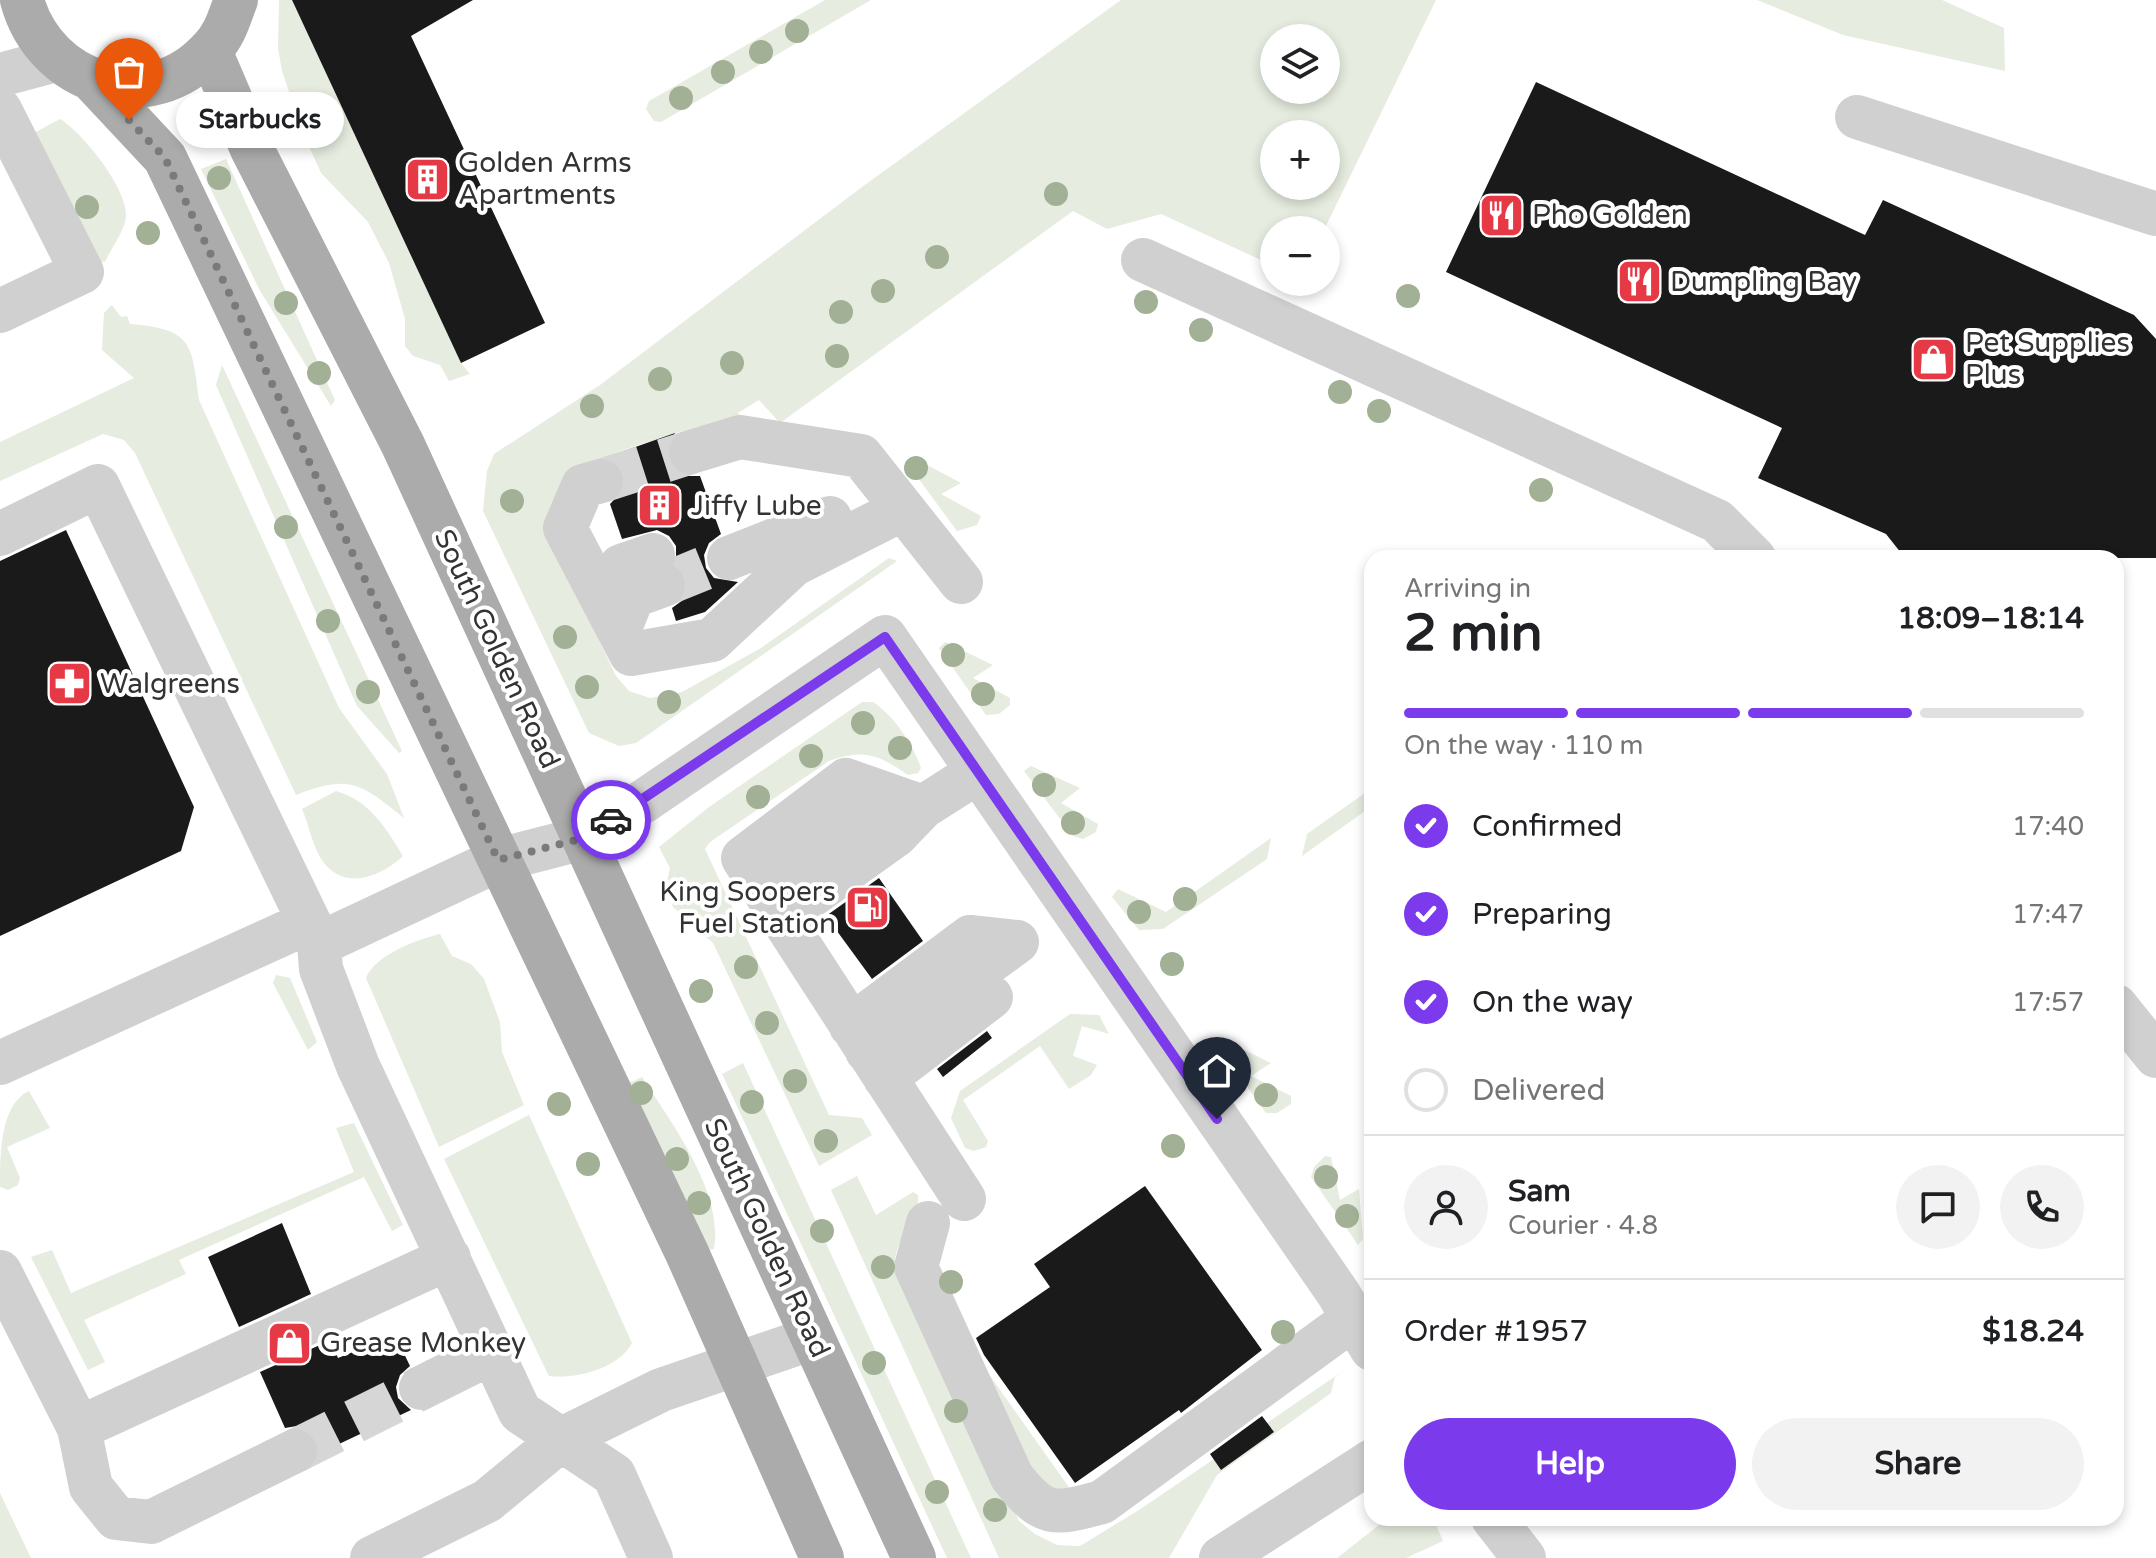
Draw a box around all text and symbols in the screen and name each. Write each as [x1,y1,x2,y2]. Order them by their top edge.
map controls [1260,24,1340,296]
button: layers [1260,24,1340,104]
pin [95,38,163,120]
icon: bag [107,50,151,94]
callout: Starbucks [177,92,345,148]
text: Starbucks [199,104,321,135]
button: + [1260,120,1340,200]
place label: Golden Arms Apartments [458,146,632,212]
building icon: Golden Arms Apartments [403,155,451,203]
restaurant icon: Pho Golden [1477,191,1525,239]
place label: Pho Golden [1532,198,1688,232]
button: − [1260,216,1340,296]
restaurant icon: Dumpling Bay [1615,258,1663,306]
place label: Dumpling Bay [1670,265,1857,299]
place label: Pet Supplies Plus [1965,326,2130,392]
shop icon: Pet Supplies Plus [1910,335,1958,383]
building icon: Jiffy Lube [636,482,684,530]
place label: Jiffy Lube [691,489,822,523]
street label: South Golden Road [427,524,567,774]
text: Arriving in [1404,573,1531,604]
text: 18:09–18:14 [1897,600,2084,637]
text: 2 min [1404,602,1543,665]
pharmacy icon: Walgreens [45,660,93,708]
place label: Walgreens [100,667,240,701]
text: On the way · 110 m [1404,730,1643,761]
courier [571,780,651,860]
icon: car [589,798,633,842]
icon: check [1404,804,1448,848]
text: Confirmed [1472,808,1623,845]
text: 17:40 [2012,811,2084,842]
place label: King Soopers Fuel Station [659,875,836,941]
fuel station icon: King Soopers Fuel Station [843,884,891,932]
icon: check [1404,892,1448,936]
text: Preparing [1472,896,1612,933]
text: 17:47 [2012,899,2084,930]
icon: check [1404,980,1448,1024]
text: On the way [1472,984,1633,1021]
text: 17:57 [2012,987,2084,1018]
pin [1183,1037,1251,1119]
icon: home [1195,1049,1239,1093]
text: Delivered [1472,1072,1606,1109]
street label: South Golden Road [697,1113,837,1363]
button: person [1404,1165,1488,1249]
button: chat [1896,1165,1980,1249]
button: phone [2000,1165,2084,1249]
text: Sam [1508,1173,1571,1210]
text: Courier · 4.8 [1508,1210,1658,1241]
text: Order #1957 [1404,1313,1588,1350]
text: $18.24 [1982,1313,2084,1350]
shop icon: Grease Monkey [265,1319,313,1367]
place label: Grease Monkey [320,1326,526,1360]
button: Help [1404,1418,1736,1510]
button: Share [1752,1418,2084,1510]

